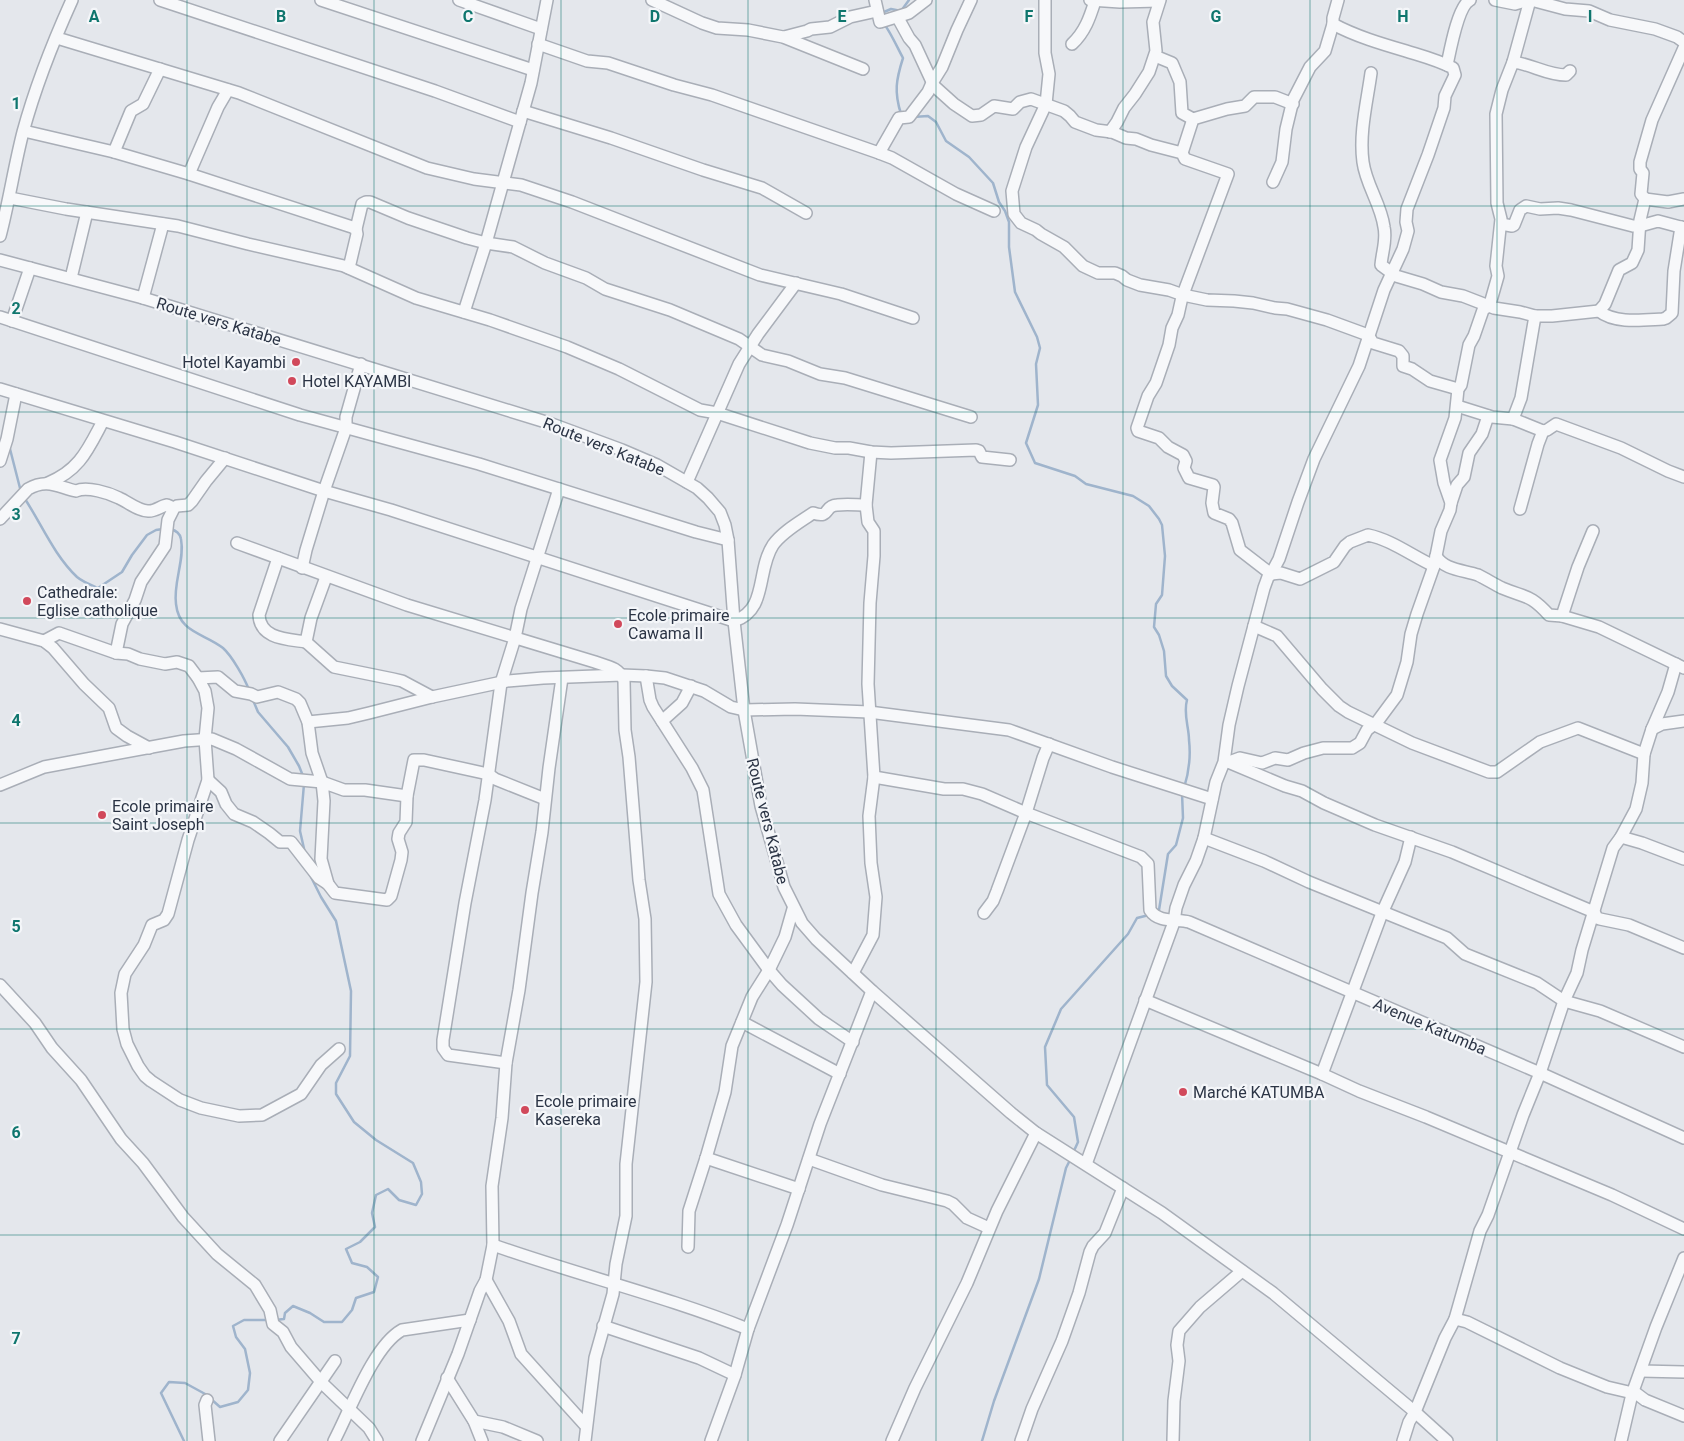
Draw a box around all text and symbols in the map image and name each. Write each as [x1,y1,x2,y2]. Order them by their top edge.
text: A [89,7,100,26]
text: B [276,7,286,26]
text: C [463,7,473,26]
text: D [650,7,660,26]
text: E [838,7,847,26]
text: F [1025,7,1034,26]
text: G [1211,7,1222,26]
text: H [1397,7,1409,26]
text: I [1588,7,1592,26]
text: 1 [11,94,21,113]
street label: Route vers Katabe [154,293,284,349]
text: 2 [11,299,21,318]
place label: Hotel Kayambi [182,353,286,372]
marker: Hotel Kayambi [290,356,302,368]
place label: Hotel KAYAMBI [302,372,411,391]
marker: Hotel KAYAMBI [286,375,298,387]
street label: Route vers Katabe [540,413,667,480]
text: 3 [11,505,21,524]
place label: Cathedrale: Eglise catholique [37,583,158,620]
marker: Cathedrale: Eglise catholique [21,595,33,607]
place label: Ecole primaire Cawama II [628,606,729,643]
marker: Ecole primaire Cawama II [612,618,624,630]
text: 4 [11,711,21,730]
street label: Route vers Katabe [743,756,792,886]
place label: Ecole primaire Saint Joseph [112,797,213,834]
marker: Ecole primaire Saint Joseph [96,809,108,821]
text: 5 [11,917,21,936]
street label: Avenue Katumba [1370,994,1489,1059]
place label: Marché KATUMBA [1193,1083,1325,1102]
marker: Marché KATUMBA [1177,1086,1189,1098]
place label: Ecole primaire Kasereka [535,1092,636,1129]
marker: Ecole primaire Kasereka [519,1104,531,1116]
text: 6 [11,1123,21,1142]
text: 7 [11,1329,21,1348]

